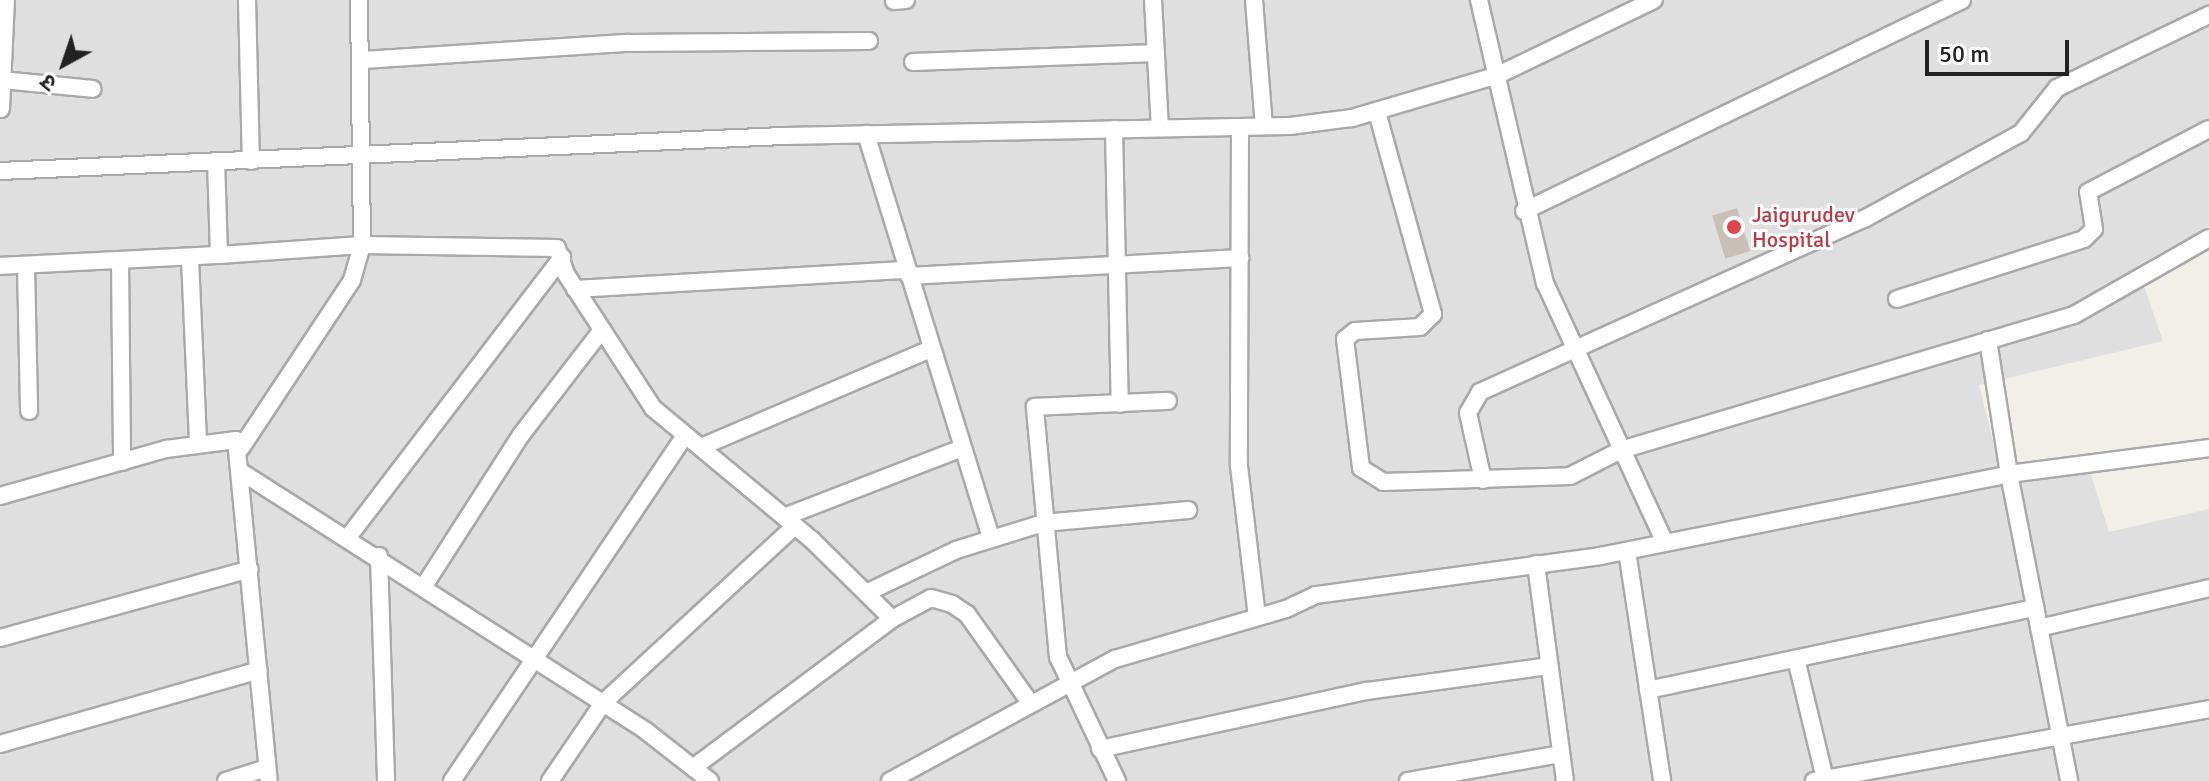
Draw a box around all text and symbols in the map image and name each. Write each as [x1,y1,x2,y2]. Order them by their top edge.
north arrow [24,24,104,104]
scale bar [1929,24,2073,74]
text: 50 m [1939,39,1989,69]
text: उ [35,68,62,97]
place label: Jaigurudev Hospital [1752,201,1855,252]
marker: Jaigurudev Hospital [1723,216,1745,238]

